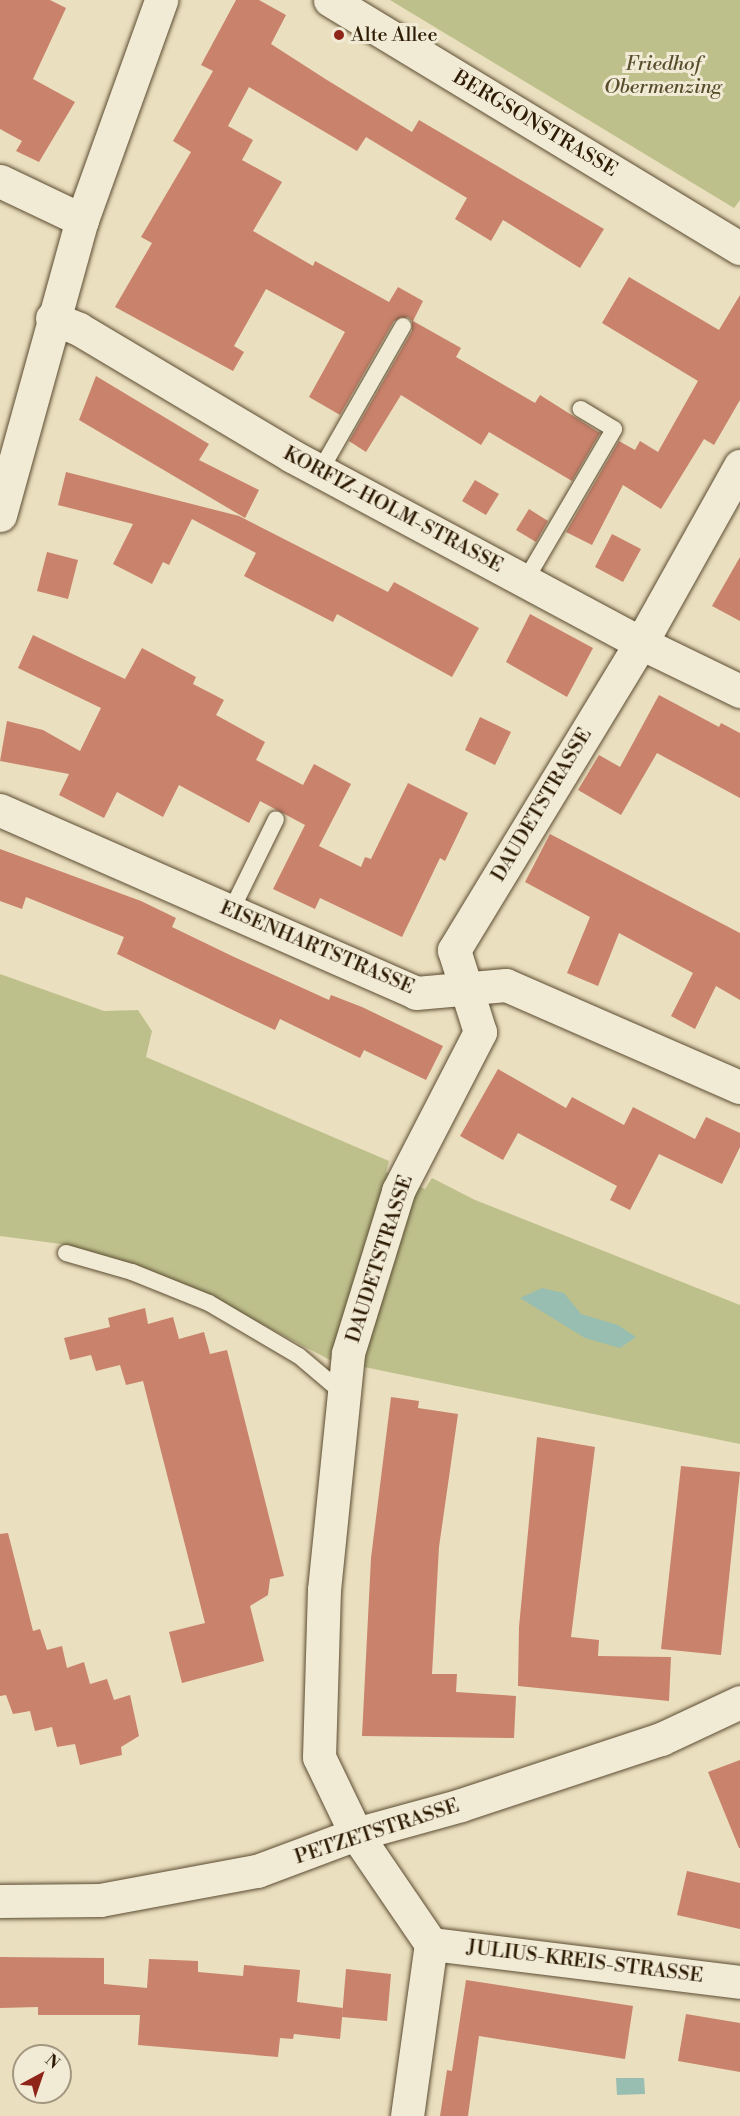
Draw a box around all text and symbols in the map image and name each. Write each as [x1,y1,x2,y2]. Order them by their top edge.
place label: Alte Allee [351,23,438,47]
marker: Alte Allee [332,28,346,42]
park label: Friedhof Obermenzing [604,53,722,100]
street label: BERGSONSTRASSE [448,65,622,183]
street label: KORFIZ-HOLM-STRASSE [279,442,507,578]
street label: DAUDETSTRASSE [487,724,597,886]
street label: EISENHARTSTRASSE [216,896,418,1000]
street label: DAUDETSTRASSE [342,1172,418,1346]
street label: PETZETSTRASSE [292,1794,462,1870]
street label: JULIUS-KREIS-STRASSE [466,1936,704,1988]
north arrow [12,2044,72,2104]
text: N [41,2050,64,2073]

